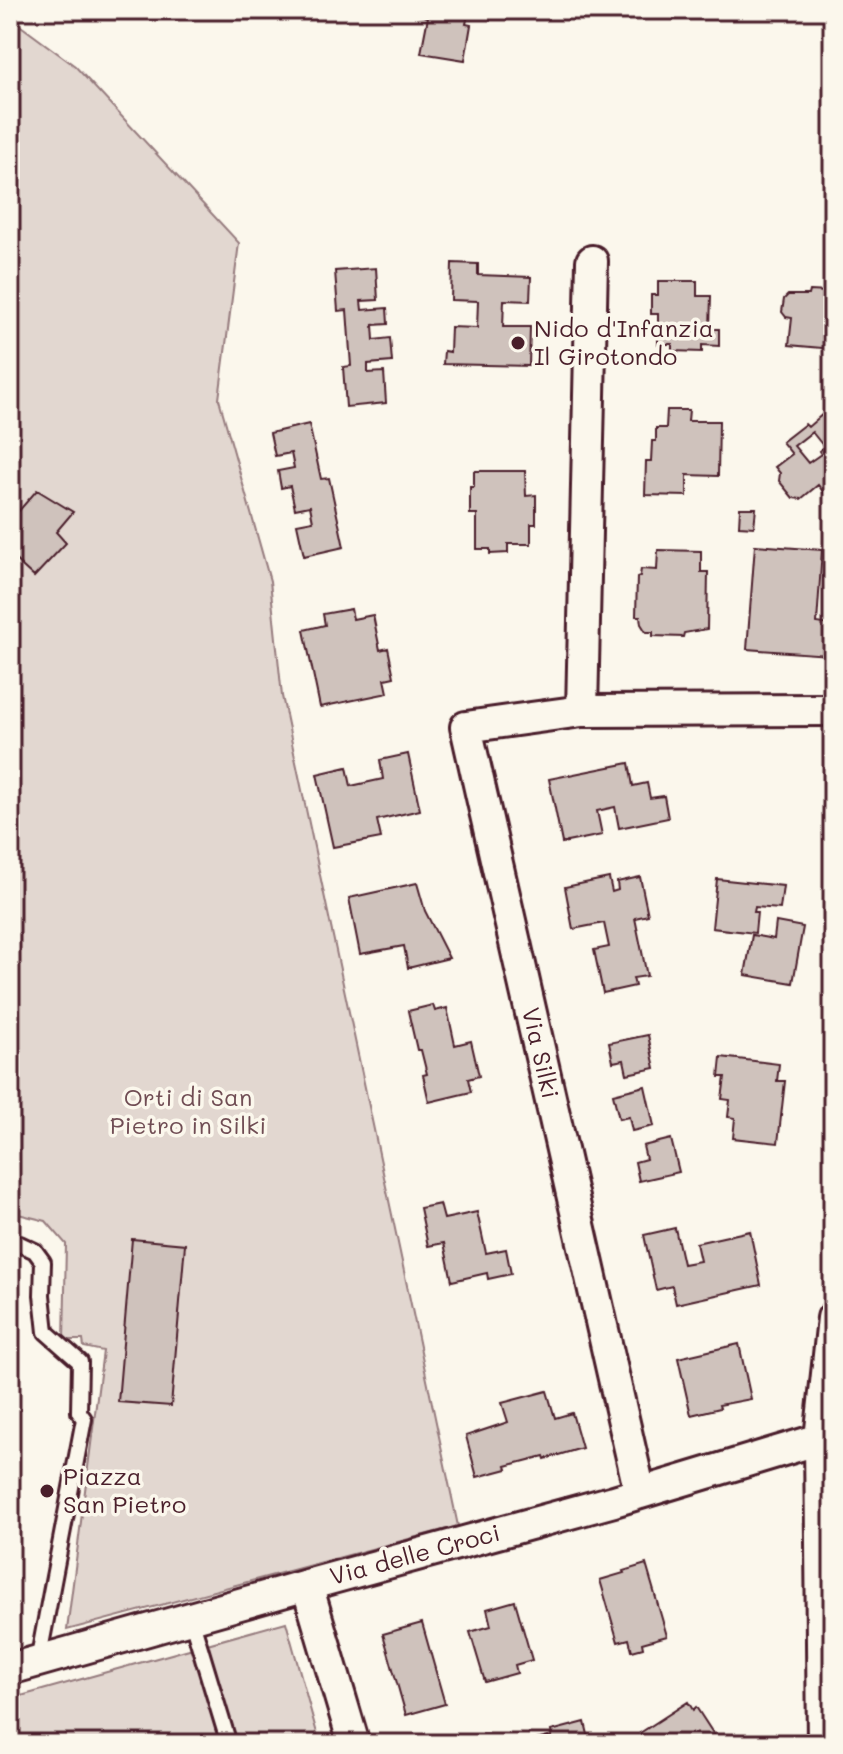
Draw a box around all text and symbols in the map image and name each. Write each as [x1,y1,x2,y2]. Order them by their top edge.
place label: Nido d'Infanzia Il Girotondo [534,312,714,371]
marker: Nido d'Infanzia Il Girotondo [509,334,527,352]
street label: Via Silki [516,1004,567,1101]
park label: Orti di San Pietro in Silki [110,1081,266,1140]
place label: Piazza San Pietro [63,1460,186,1519]
marker: Piazza San Pietro [38,1482,56,1500]
street label: Via delle Croci [326,1516,503,1591]

